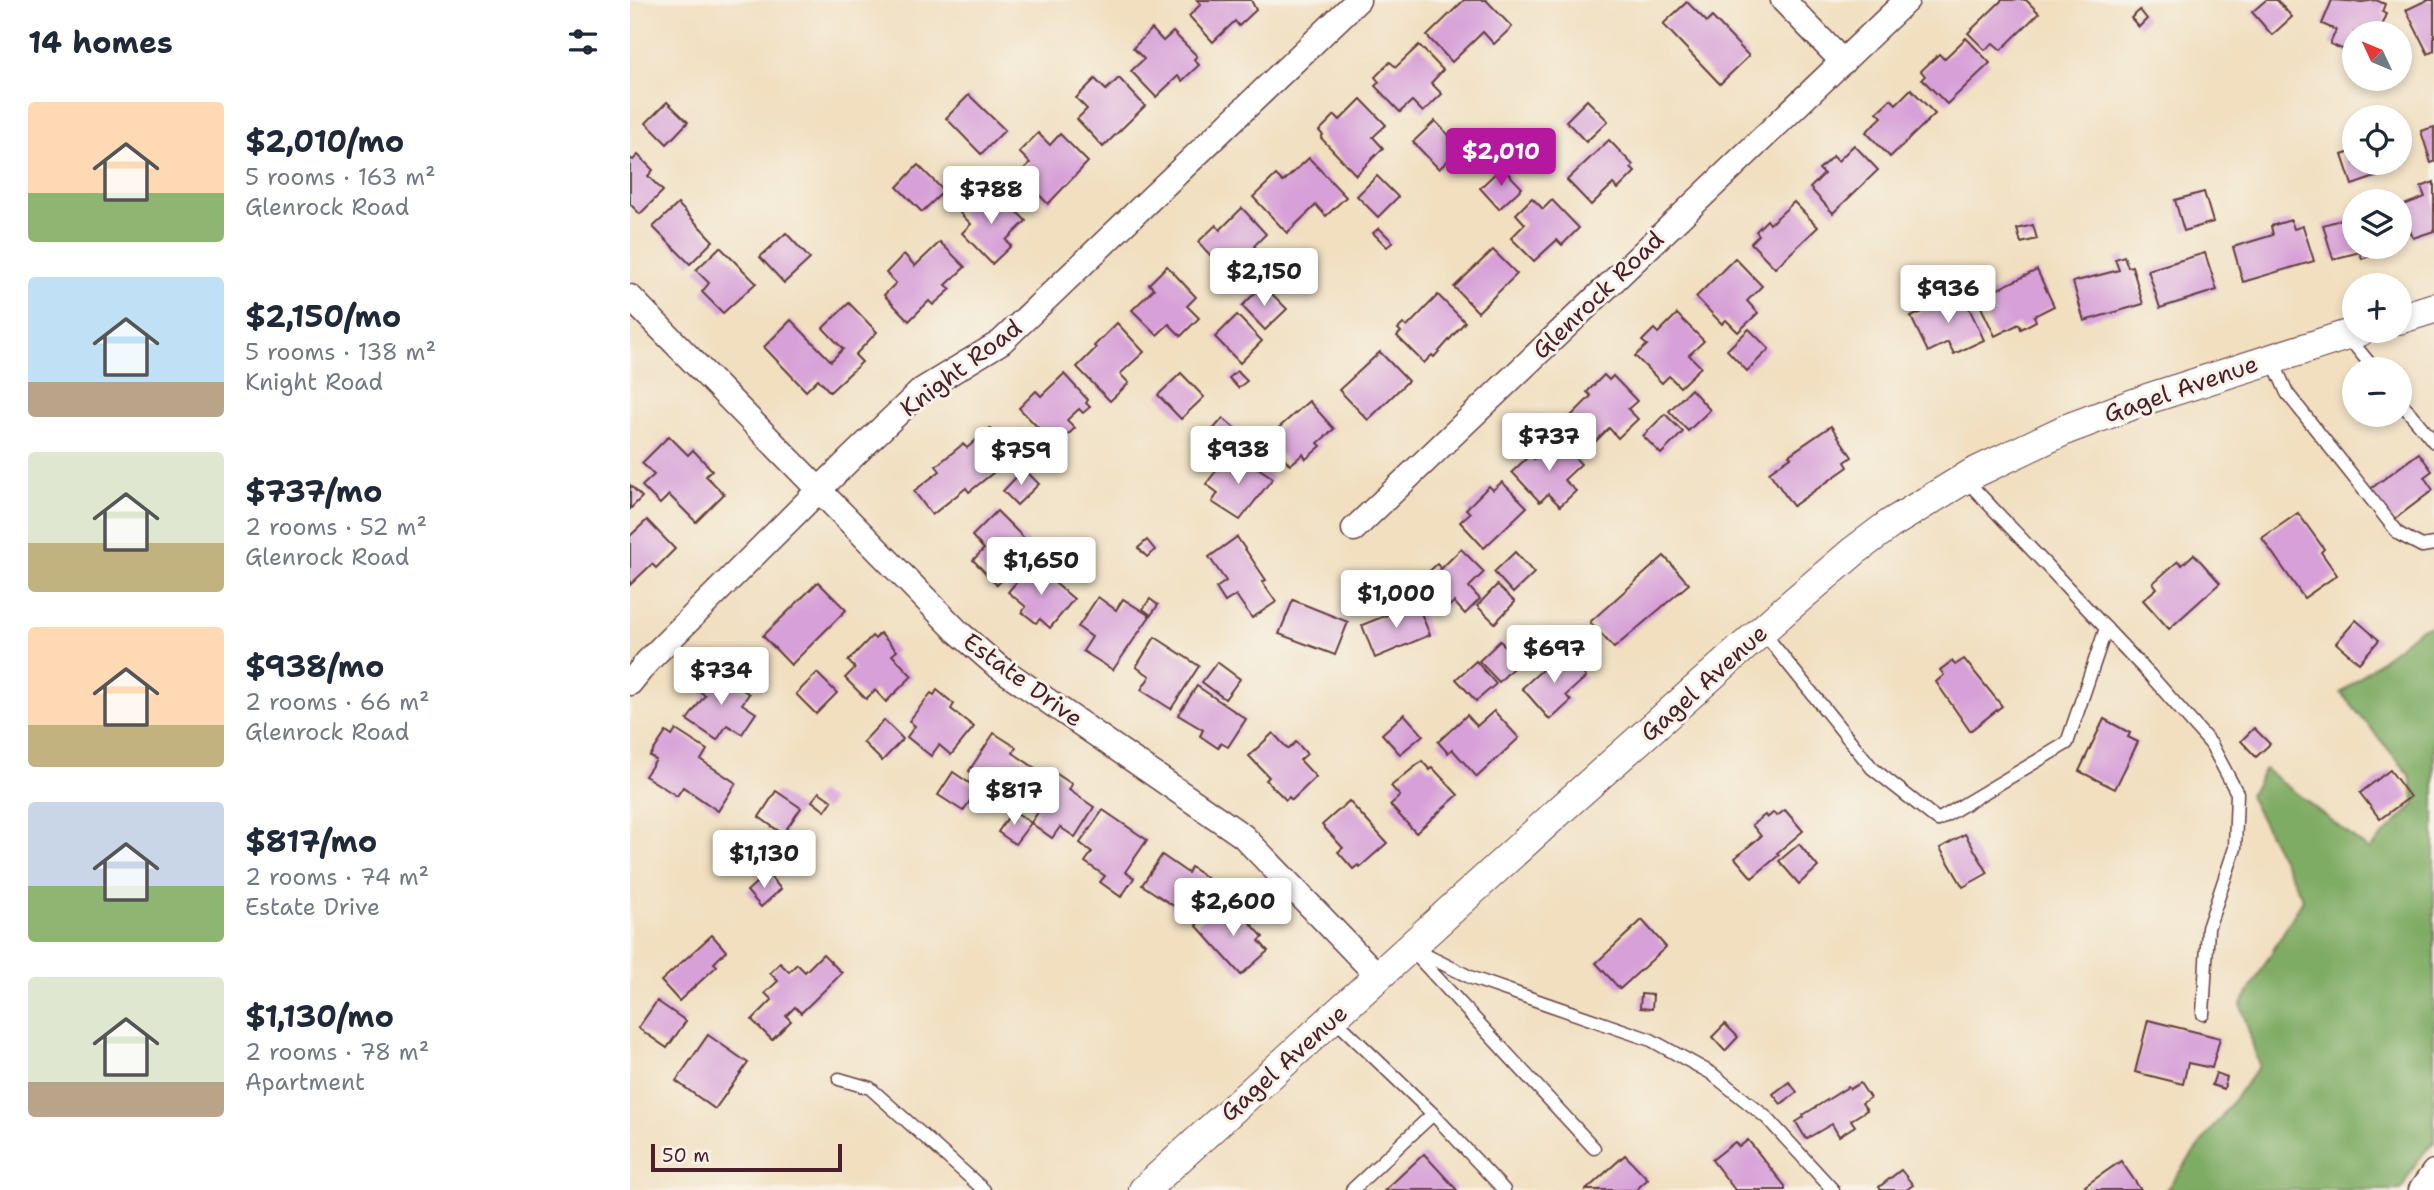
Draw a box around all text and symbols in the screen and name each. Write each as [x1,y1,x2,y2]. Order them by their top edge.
north arrow [2342,21,2412,91]
map controls [2342,21,2412,427]
text: 14 homes [28,22,173,63]
icon: filters [564,23,602,61]
button: locate [2342,105,2412,175]
text: $2,010/mo [245,121,404,162]
pin: $2,010 [1444,128,1558,188]
icon: home [84,130,168,214]
text: $2,010 [1462,136,1540,166]
text: 5 rooms · 163 m² [245,162,436,192]
pin: $788 [950,166,1032,226]
text: $788 [959,174,1023,204]
button: layers [2342,189,2412,259]
text: Glenrock Road [245,192,409,222]
street label: Glenrock Road [1525,224,1671,366]
pin: $2,150 [1207,248,1321,308]
text: $2,150 [1226,256,1302,286]
pin: $936 [1907,266,1989,325]
text: $936 [1916,273,1980,303]
button: + [2342,273,2412,343]
text: $2,150/mo [245,296,401,337]
icon: home [84,305,168,389]
street label: Knight Road [894,312,1028,424]
text: 5 rooms · 138 m² [245,337,436,367]
street label: Gagel Avenue [2100,348,2262,430]
button: − [2342,357,2412,427]
text: Knight Road [245,367,383,397]
pin: $737 [1508,414,1590,473]
text: $737 [1518,421,1580,451]
pin: $938 [1197,426,1279,486]
pin: $759 [980,428,1062,487]
text: $938 [1207,434,1269,464]
text: $759 [991,435,1051,465]
text: $737/mo [245,471,383,512]
icon: home [84,480,168,564]
text: 2 rooms · 52 m² [245,512,427,542]
pin: $1,650 [984,538,1098,597]
text: Glenrock Road [245,542,409,572]
text: $1,650 [1003,545,1079,575]
pin: $1,000 [1339,570,1453,630]
text: $1,000 [1357,578,1435,608]
street label: Gagel Avenue [1634,617,1774,749]
street label: Estate Drive [957,626,1089,734]
pin: $697 [1513,626,1595,685]
text: $697 [1523,633,1585,663]
text: $938/mo [245,646,385,687]
pin: $734 [680,648,762,707]
icon: home [84,655,168,739]
text: $734 [690,655,752,685]
text: 2 rooms · 66 m² [245,687,430,717]
text: Glenrock Road [245,717,409,747]
pin: $817 [973,768,1055,827]
text: $817 [985,775,1043,805]
text: $817/mo [245,821,377,862]
icon: home [84,830,168,914]
pin: $1,130 [707,830,821,890]
text: $1,130 [729,838,799,868]
text: 2 rooms · 74 m² [245,862,429,892]
pin: $2,600 [1176,878,1290,938]
text: $2,600 [1190,886,1276,916]
text: Estate Drive [245,892,380,922]
text: $1,130/mo [245,996,394,1037]
street label: Gagel Avenue [1214,997,1354,1129]
icon: home [84,1005,168,1089]
text: 2 rooms · 78 m² [245,1037,429,1067]
text: Apartment [245,1067,365,1097]
scale bar [651,1141,842,1173]
text: 50 m [662,1143,710,1168]

